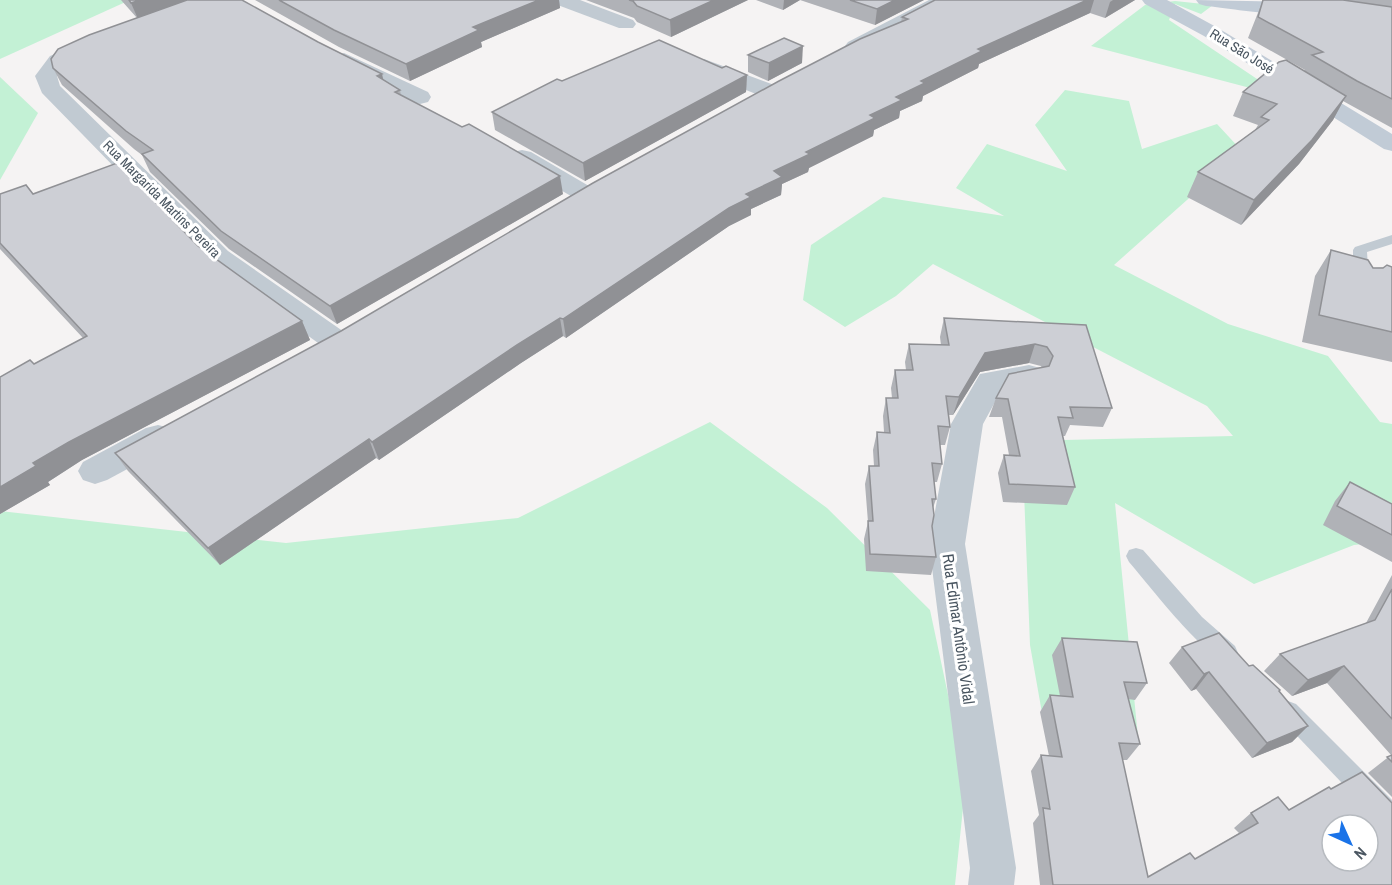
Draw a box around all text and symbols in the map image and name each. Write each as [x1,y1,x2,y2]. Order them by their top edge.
street label: Rua São José [1207,24,1277,78]
street label: Rua Margarida Martins Pereira [99,136,225,262]
street label: Rua Edimar Antônio Vidal [938,552,980,706]
north arrow [1320,813,1380,873]
text: N [1349,842,1372,865]

